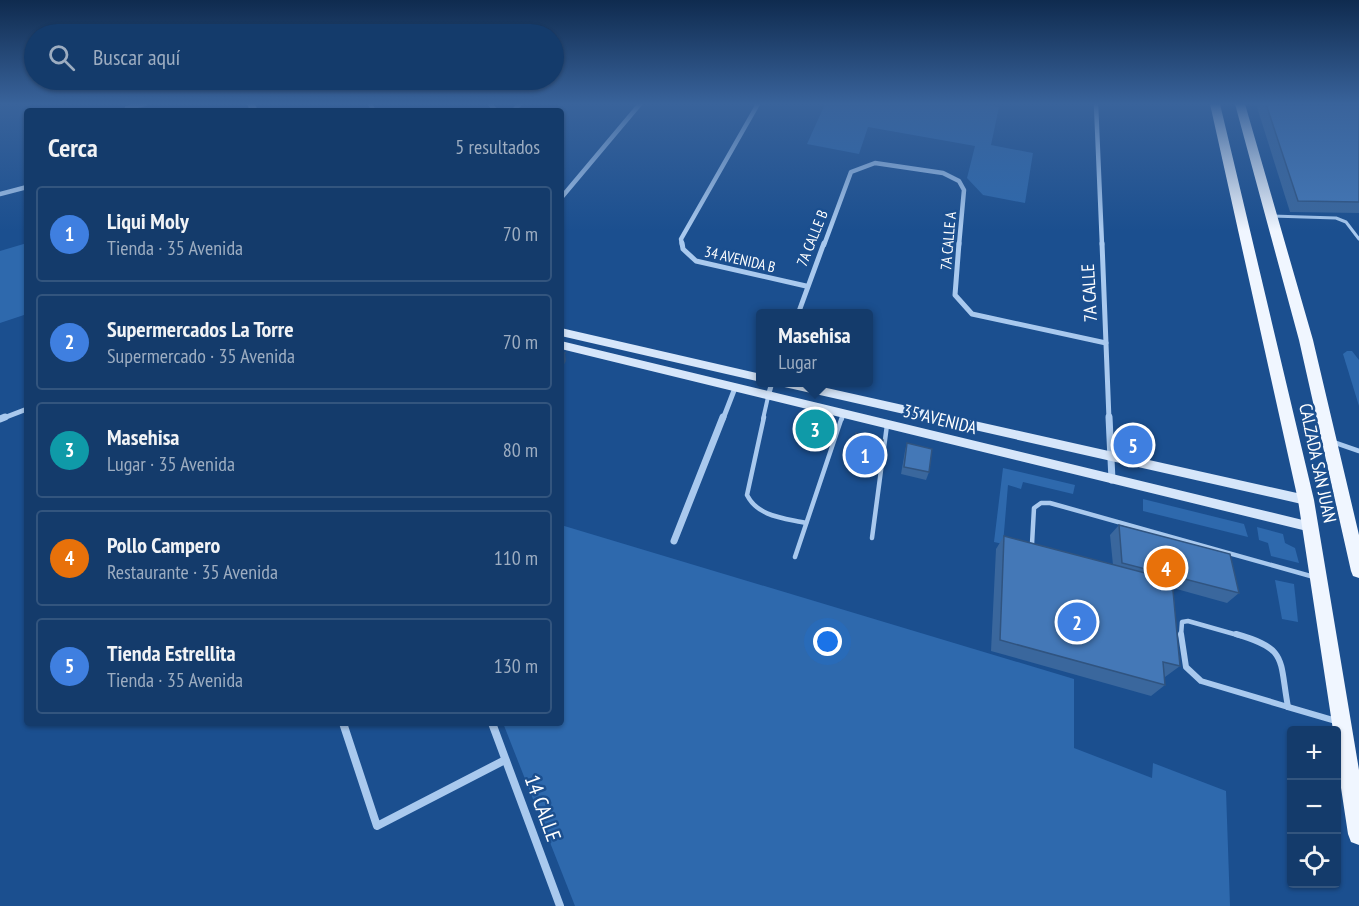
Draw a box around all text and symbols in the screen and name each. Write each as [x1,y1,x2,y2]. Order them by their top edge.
search box [24,24,564,90]
icon: search [45,41,78,74]
text: Buscar aquí [93,43,180,71]
text: Cerca [48,131,98,164]
text: 5 resultados [455,134,540,160]
text: Liqui Moly [107,207,189,235]
street label: 7A CALLE B [792,207,832,269]
street label: 7A CALLE A [936,210,960,271]
text: 1 [65,221,74,247]
text: 70 m [503,221,538,247]
text: Tienda · 35 Avenida [107,235,243,261]
street label: 34 AVENIDA B [703,242,777,276]
street label: 7A CALLE [1076,263,1102,323]
popup [756,309,873,387]
text: Supermercados La Torre [107,315,294,343]
text: Masehisa [778,321,851,349]
text: 2 [65,329,74,355]
text: 70 m [503,329,538,355]
text: Supermercado · 35 Avenida [107,343,295,369]
text: Lugar [778,349,817,375]
street label: 35 AVENIDA [901,399,980,439]
street label: CALZADA SAN JUAN [1294,401,1342,525]
pin: 3 [796,406,834,452]
pin: 5 [1114,422,1152,468]
text: Masehisa [107,423,179,451]
pin: 1 [846,432,884,478]
text: 3 [65,437,74,463]
text: 80 m [503,437,538,463]
text: Lugar · 35 Avenida [107,451,235,477]
text: Pollo Campero [107,531,220,559]
text: 4 [65,545,74,571]
text: 110 m [494,545,538,571]
pin: 4 [1146,546,1186,590]
text: Restaurante · 35 Avenida [107,559,278,585]
pin: 2 [1058,600,1096,644]
your location [813,627,842,656]
text: Tienda Estrellita [107,639,236,667]
text: 5 [65,653,74,679]
text: 130 m [494,653,538,679]
text: Tienda · 35 Avenida [107,667,243,693]
map controls [1287,726,1341,888]
button: + [1287,726,1341,780]
street label: 14 CALLE [519,771,567,845]
button: − [1287,780,1341,834]
button: locate [1287,834,1341,888]

